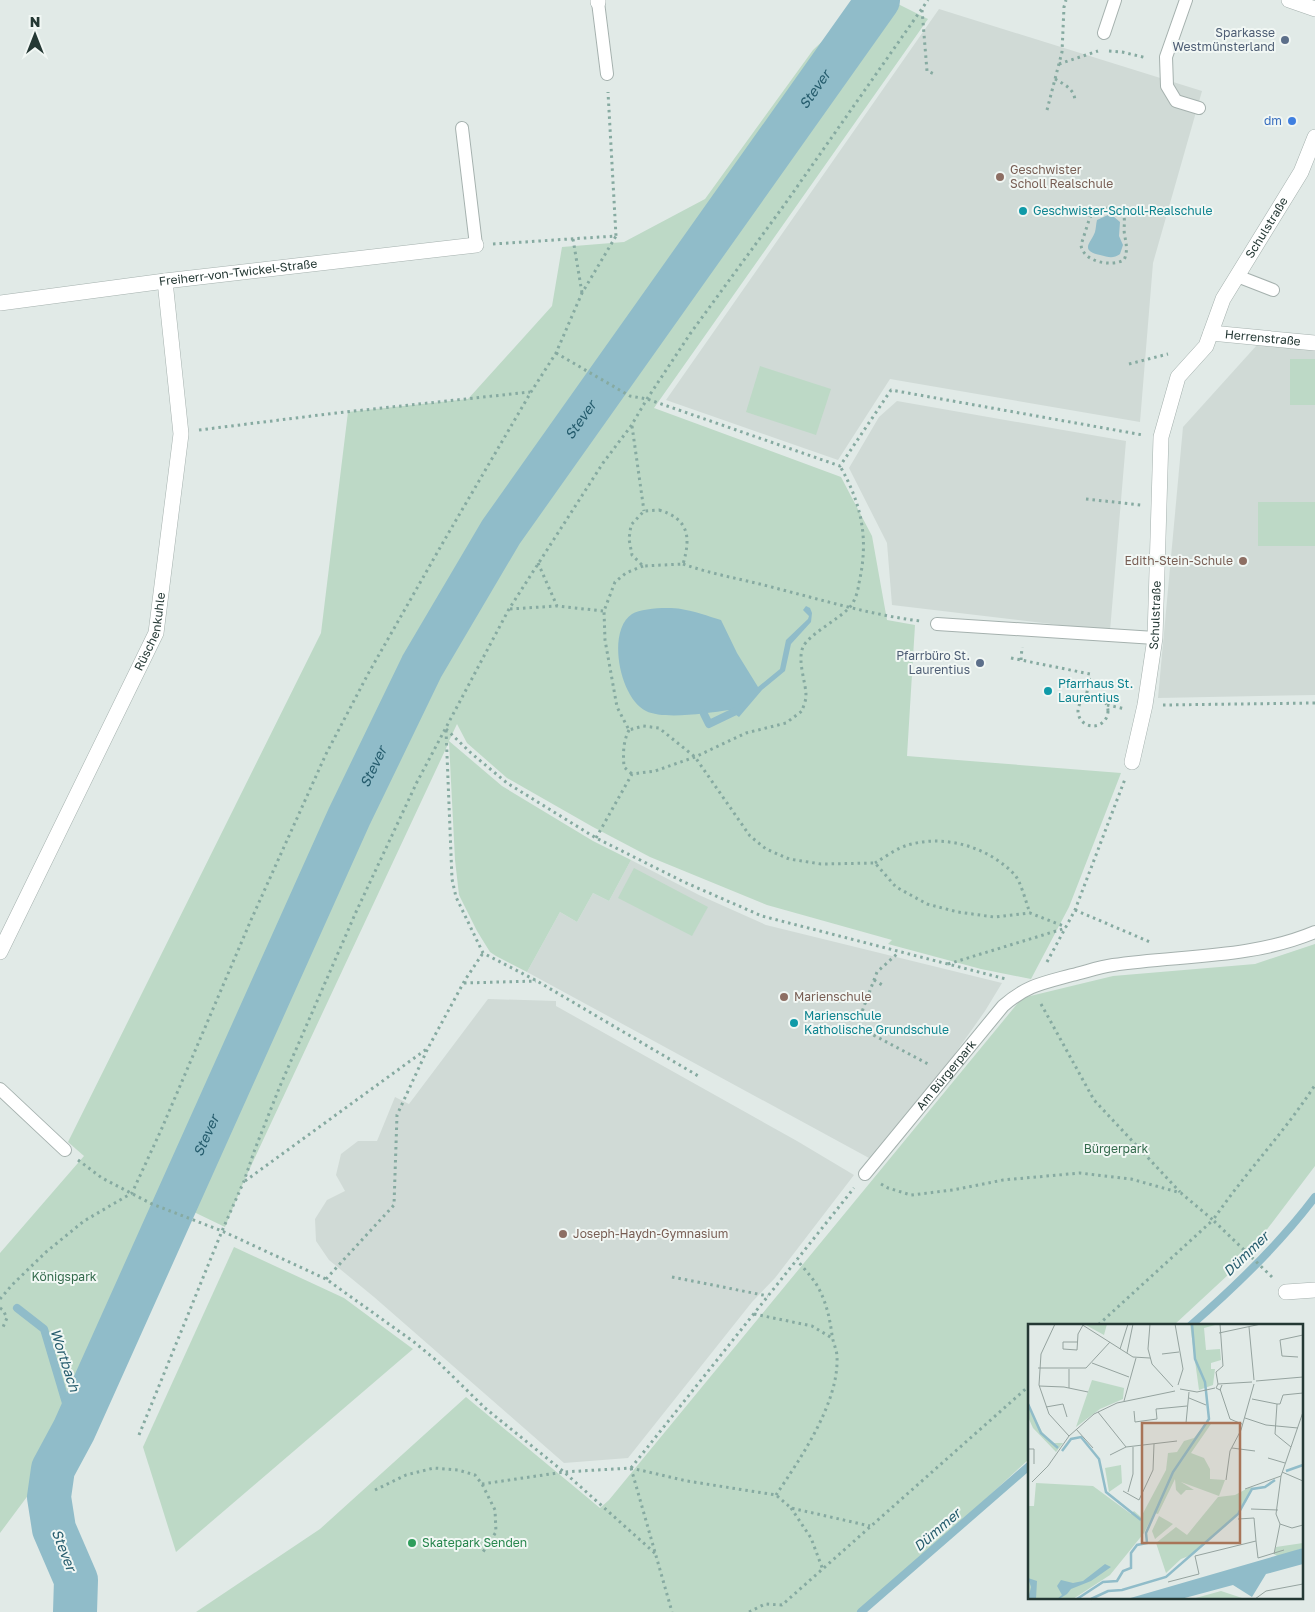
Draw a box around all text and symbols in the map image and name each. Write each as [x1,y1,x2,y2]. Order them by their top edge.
north arrow [10,10,60,60]
text: N [30,13,40,30]
place label: Sparkasse Westmünsterland [1172,25,1275,54]
marker: Sparkasse Westmünsterland [1279,34,1291,46]
water label: Stever [795,65,835,112]
place label: dm [1264,113,1282,128]
marker: dm [1286,115,1298,127]
place label: Geschwister Scholl Realschule [1010,162,1113,191]
marker: Geschwister Scholl Realschule [994,171,1006,183]
street label: Schulstraße [1242,194,1291,261]
place label: Geschwister-Scholl-Realschule [1033,203,1213,218]
marker: Geschwister-Scholl-Realschule [1017,205,1029,217]
street label: Freiherr-von-Twickel-Straße [158,255,318,289]
street label: Herrenstraße [1224,326,1301,349]
water label: Stever [561,395,601,442]
place label: Edith-Stein-Schule [1125,553,1233,568]
marker: Edith-Stein-Schule [1237,555,1249,567]
street label: Schulstraße [1145,580,1164,651]
street label: Rüschenkuhle [131,591,168,673]
place label: Pfarrbüro St. Laurentius [896,648,970,677]
marker: Pfarrbüro St. Laurentius [974,657,986,669]
place label: Pfarrhaus St. Laurentius [1058,676,1133,705]
marker: Pfarrhaus St. Laurentius [1042,685,1054,697]
water label: Stever [356,741,391,790]
place label: Marienschule [794,989,872,1004]
marker: Marienschule [778,991,790,1003]
place label: Marienschule Katholische Grundschule [804,1008,949,1037]
marker: Marienschule Katholische Grundschule [788,1017,800,1029]
street label: Am Bürgerpark [913,1037,979,1113]
water label: Stever [189,1110,223,1159]
park label: Bürgerpark [1084,1141,1148,1156]
place label: Joseph-Haydn-Gymnasium [573,1226,728,1241]
water label: Dümmer [1219,1226,1274,1279]
marker: Joseph-Haydn-Gymnasium [557,1228,569,1240]
park label: Königspark [31,1269,97,1284]
inset map [1028,1324,1302,1600]
water label: Wortbach [47,1326,84,1395]
water label: Dümmer [910,1503,966,1555]
water label: Stever [49,1527,81,1575]
place label: Skatepark Senden [422,1535,527,1550]
marker: Skatepark Senden [406,1537,418,1549]

